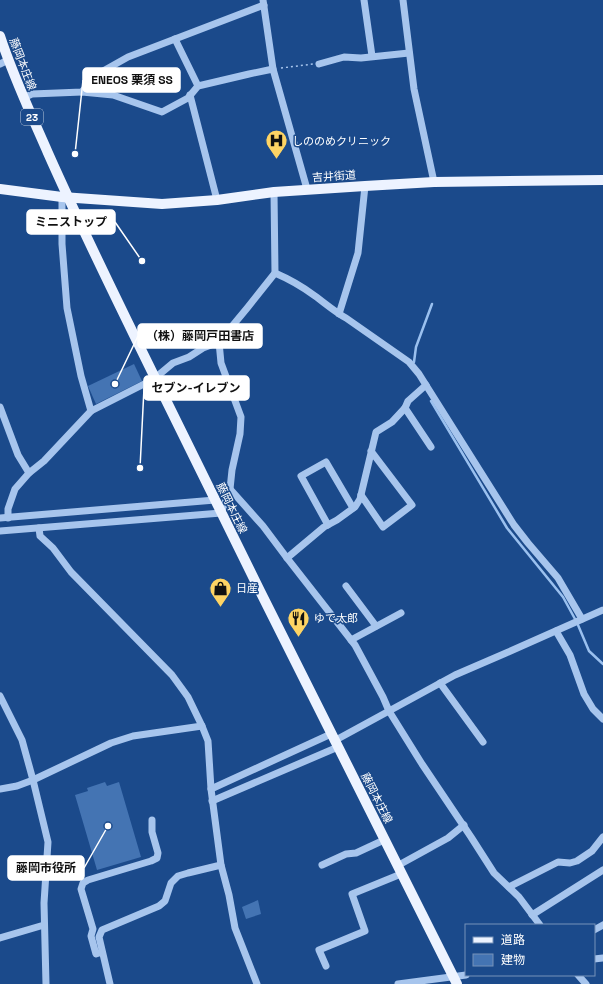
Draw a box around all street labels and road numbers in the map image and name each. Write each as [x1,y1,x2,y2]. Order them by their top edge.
street label: 藤岡本庄線 [7,36,39,92]
road number: 23 [21,109,43,125]
street label: 吉井街道 [312,167,356,185]
street label: 藤岡本庄線 [214,480,250,536]
street label: 藤岡本庄線 [358,770,396,826]

